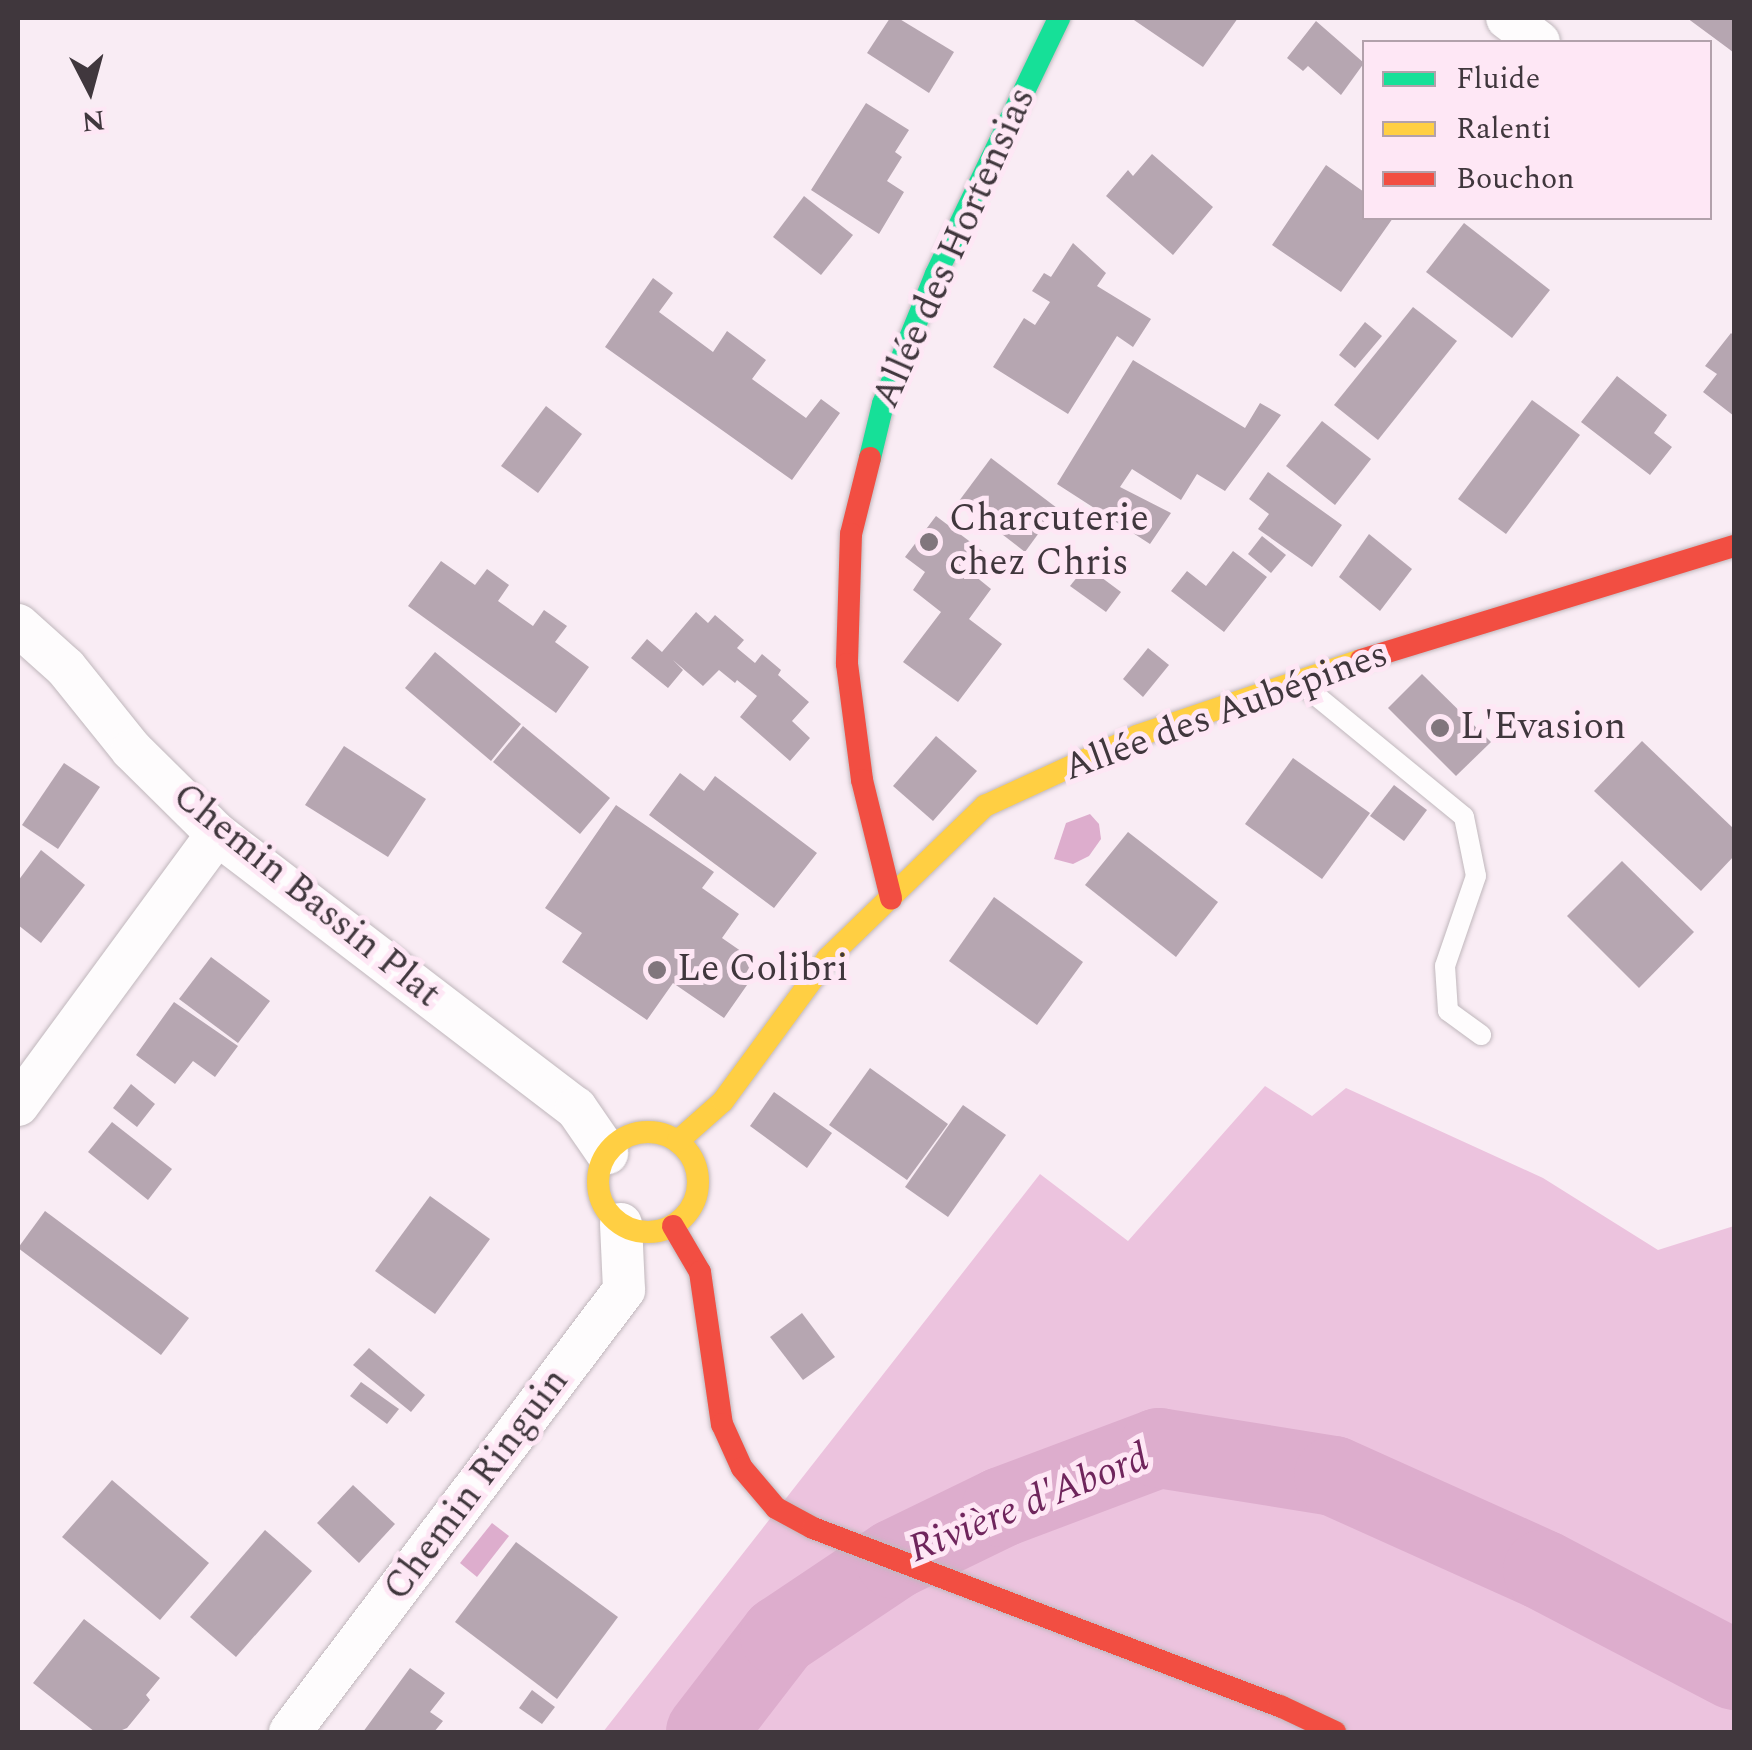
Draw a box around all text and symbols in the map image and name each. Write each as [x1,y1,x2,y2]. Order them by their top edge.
north arrow [40,40,140,140]
legend [1362,40,1712,220]
text: Fluide [1456,56,1540,102]
street label: Allée des Hortensias [864,81,1046,415]
text: N [80,98,107,143]
text: Ralenti [1456,106,1551,152]
text: Bouchon [1456,156,1575,202]
place label: Charcuterie chez Chris [949,497,1149,586]
marker: Charcuterie chez Chris [918,531,940,553]
street label: Allée des Aubépines [1058,632,1394,792]
place label: L'Evasion [1460,705,1626,751]
marker: L'Evasion [1429,717,1451,739]
street label: Chemin Bassin Plat [163,774,449,1018]
place label: Le Colibri [677,947,848,993]
marker: Le Colibri [646,959,668,981]
street label: Chemin Ringuin [375,1360,579,1610]
water label: Rivière d'Abord [902,1434,1156,1574]

